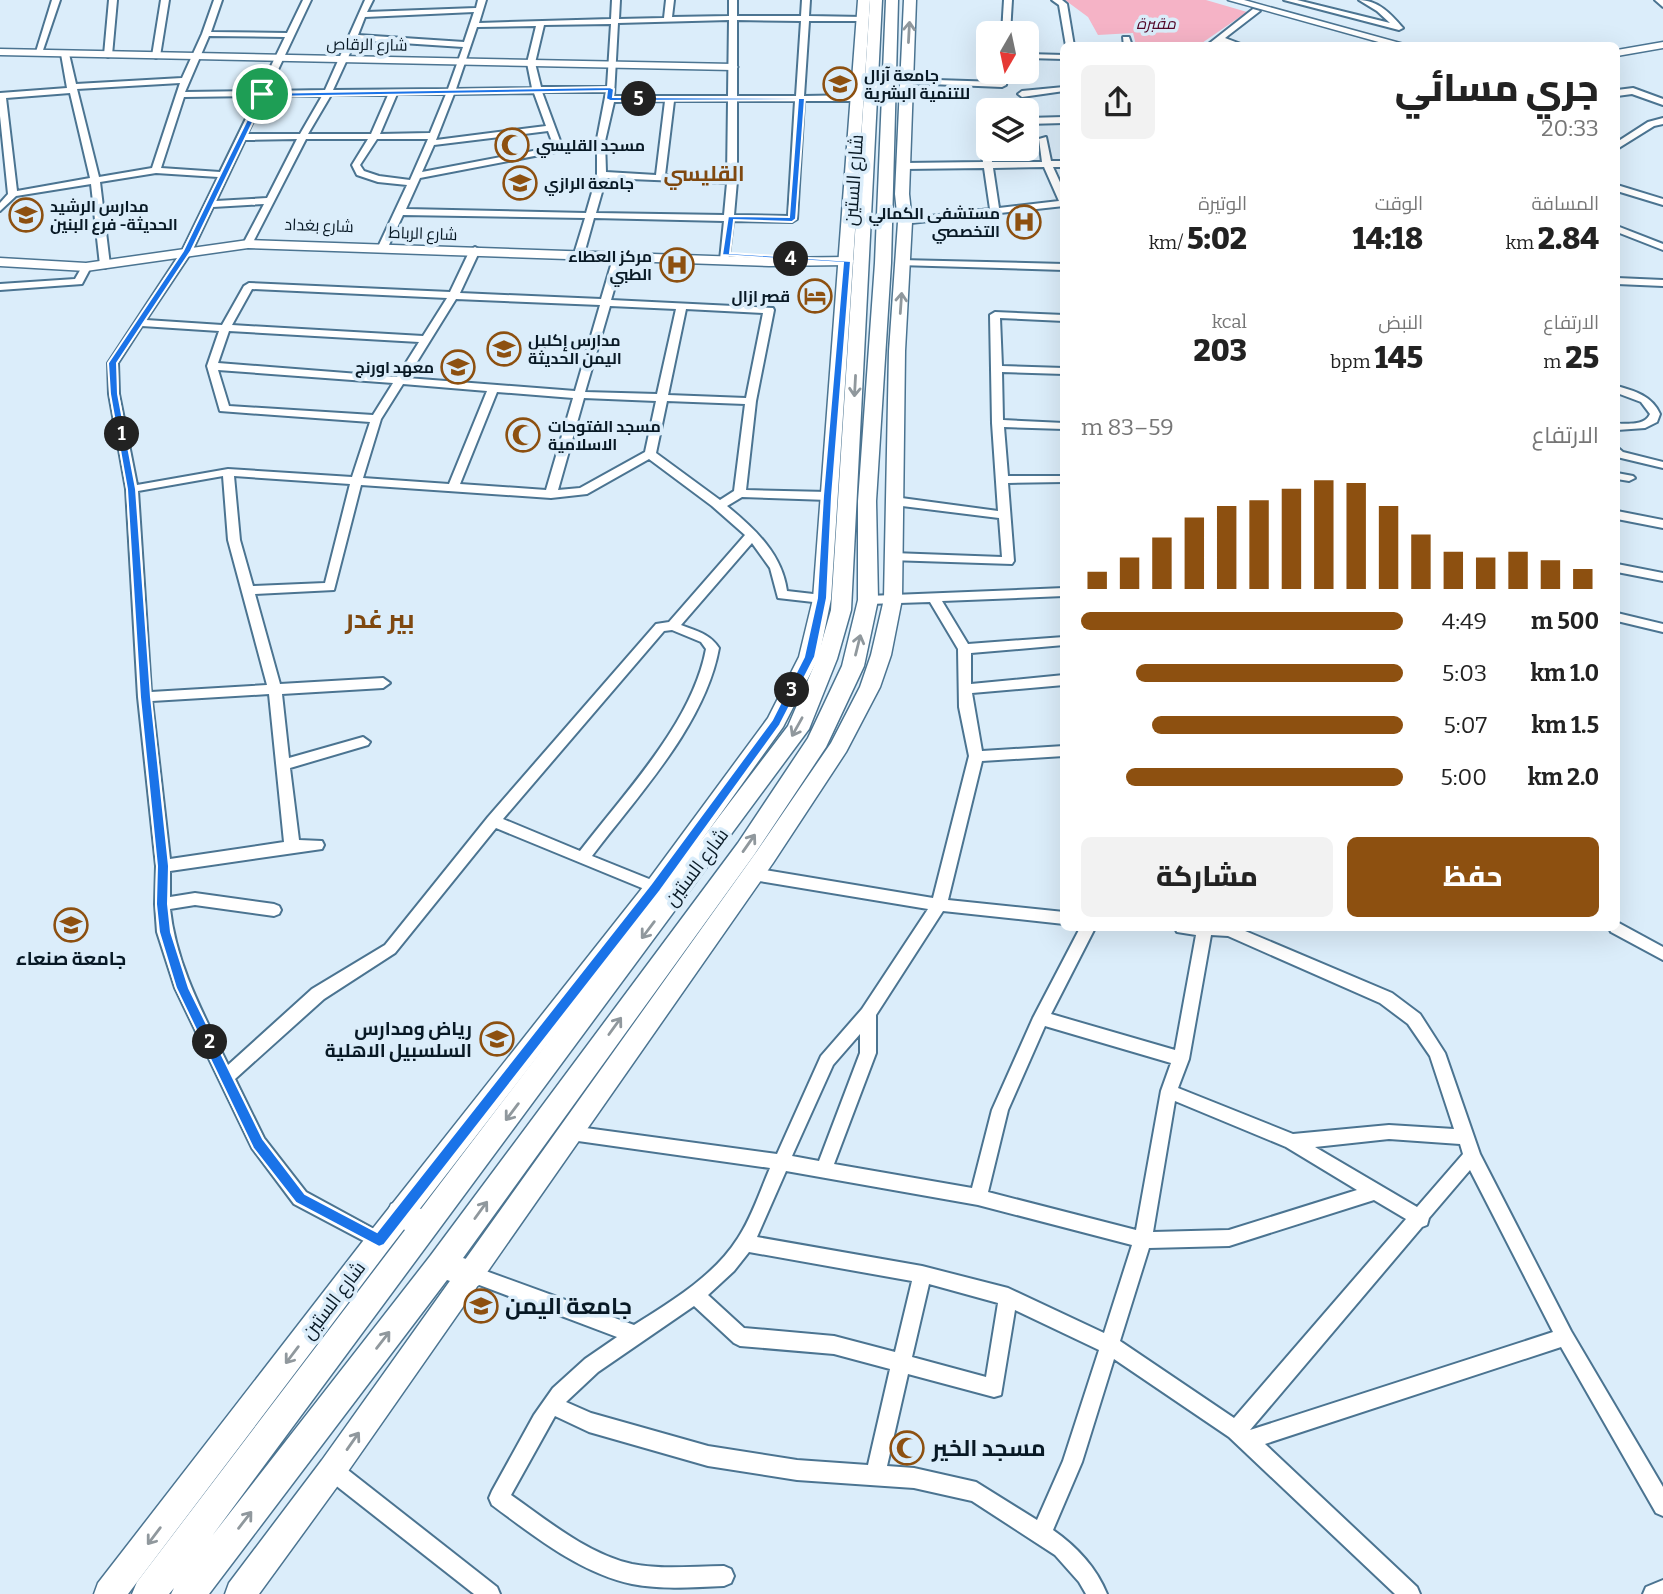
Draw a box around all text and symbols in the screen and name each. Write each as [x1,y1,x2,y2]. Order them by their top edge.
park label: مقبرة [1136,14,1176,33]
one-way arrow [902,21,915,44]
north arrow [976,21,1040,84]
map controls [976,21,1039,161]
street label: شارع الرقاص [326,34,408,57]
pin [232,64,292,124]
school or university icon: جامعة آزال للتنمية البشرية [821,65,859,103]
button: share [1081,65,1155,139]
text: جري مسائي [1395,65,1599,111]
place label: جامعة آزال للتنمية البشرية [864,66,970,103]
icon: arrive [243,75,281,113]
pin: 5 [622,82,656,116]
text: 5 [633,87,644,110]
button: layers [976,98,1039,161]
text: 20:33 [1541,114,1599,142]
mosque icon: مسجد القليسي [493,126,531,164]
street label: شارع الستين [839,133,870,227]
place label: مسجد القليسي [536,136,645,158]
district label: القليسي [664,161,744,190]
school or university icon: جامعة الرازي [501,164,539,202]
place label: جامعة الرازي [544,174,634,196]
text: الوتيرة [1198,192,1247,215]
text: الوقت [1375,192,1423,215]
text: المسافة [1531,192,1599,215]
school or university icon: مدارس الرشيد الحديثة- فرع البنين [7,196,45,234]
place label: مدارس الرشيد الحديثة- فرع البنين [50,197,178,235]
hospital icon: مستشفى الكمالي التخصصي [1005,203,1043,241]
place label: مستشفى الكمالي التخصصي [869,204,1000,244]
street label: شارع بغداد [284,215,354,238]
text: 5:02 [1187,221,1247,257]
text: 14:18 [1352,221,1423,257]
text: 2.84 [1538,221,1599,257]
street label: شارع الرباط [388,223,458,246]
text: /km [1149,231,1187,254]
text: km [1505,231,1538,254]
pin: 4 [774,242,808,276]
hospital icon: مركز العطاء الطبي [658,246,696,284]
place label: مركز العطاء الطبي [568,247,652,287]
text: 4 [785,247,796,270]
hotel icon: قصر ازال [796,277,834,315]
place label: قصر ازال [732,287,790,306]
one-way arrow [894,292,907,315]
text: kcal [1212,310,1247,333]
text: النبض [1378,311,1423,334]
text: الارتفاع [1543,311,1599,334]
school or university icon: مدارس إكليل اليمن الحديثة [485,330,523,368]
place label: مدارس إكليل اليمن الحديثة [528,331,622,368]
text: 203 [1194,333,1247,369]
text: 145 [1374,340,1423,376]
text: 25 [1565,340,1599,376]
school or university icon: معهد اورنج [439,348,477,386]
text: bpm [1330,350,1374,373]
text: m [1543,350,1565,373]
place label: معهد اورنج [355,358,434,378]
one-way arrow [848,374,861,397]
text: 59–83 m [1081,413,1174,441]
pin: 1 [104,416,140,452]
mosque icon: مسجد الفتوحات الاسلامية [504,416,542,454]
place label: مسجد الفتوحات الاسلامية [548,417,661,454]
text: الارتفاع [1532,421,1599,449]
text: 1 [117,422,126,445]
district label: بير غدر [344,604,415,635]
text: 4:49 [1442,607,1487,635]
text: 500 m [1531,607,1599,635]
one-way arrow [851,634,865,657]
text: 5:03 [1442,659,1487,687]
text: 1.0 km [1530,659,1599,687]
pin: 3 [774,672,810,708]
text: 3 [786,678,797,701]
text: 5:07 [1444,711,1487,739]
text: 1.5 km [1532,711,1599,739]
one-way arrow [790,716,803,737]
text: 5:00 [1440,763,1487,791]
text: 2.0 km [1528,763,1599,791]
street label: شارع الستين [660,824,735,912]
one-way arrow [742,834,756,853]
button: مشاركة [1081,837,1333,917]
button: حفظ [1347,837,1599,917]
school or university icon: جامعة صنعاء [52,906,90,944]
one-way arrow [641,921,656,939]
place label: جامعة صنعاء [16,947,126,970]
place label: رياض ومدارس السلسبيل الاهلية [325,1017,472,1062]
one-way arrow [607,1017,622,1036]
school or university icon: رياض ومدارس السلسبيل الاهلية [478,1020,516,1058]
pin: 2 [192,1024,228,1060]
text: 2 [204,1030,215,1053]
one-way arrow [504,1103,519,1121]
one-way arrow [473,1201,488,1220]
street label: شارع الستين [297,1257,372,1345]
school or university icon: جامعة اليمن [462,1287,500,1325]
place label: جامعة اليمن [505,1292,632,1320]
one-way arrow [376,1331,391,1350]
one-way arrow [284,1345,299,1364]
mosque icon: مسجد الخير [888,1429,926,1467]
one-way arrow [346,1432,360,1451]
place label: مسجد الخير [931,1434,1046,1462]
one-way arrow [237,1512,252,1530]
one-way arrow [146,1526,161,1544]

